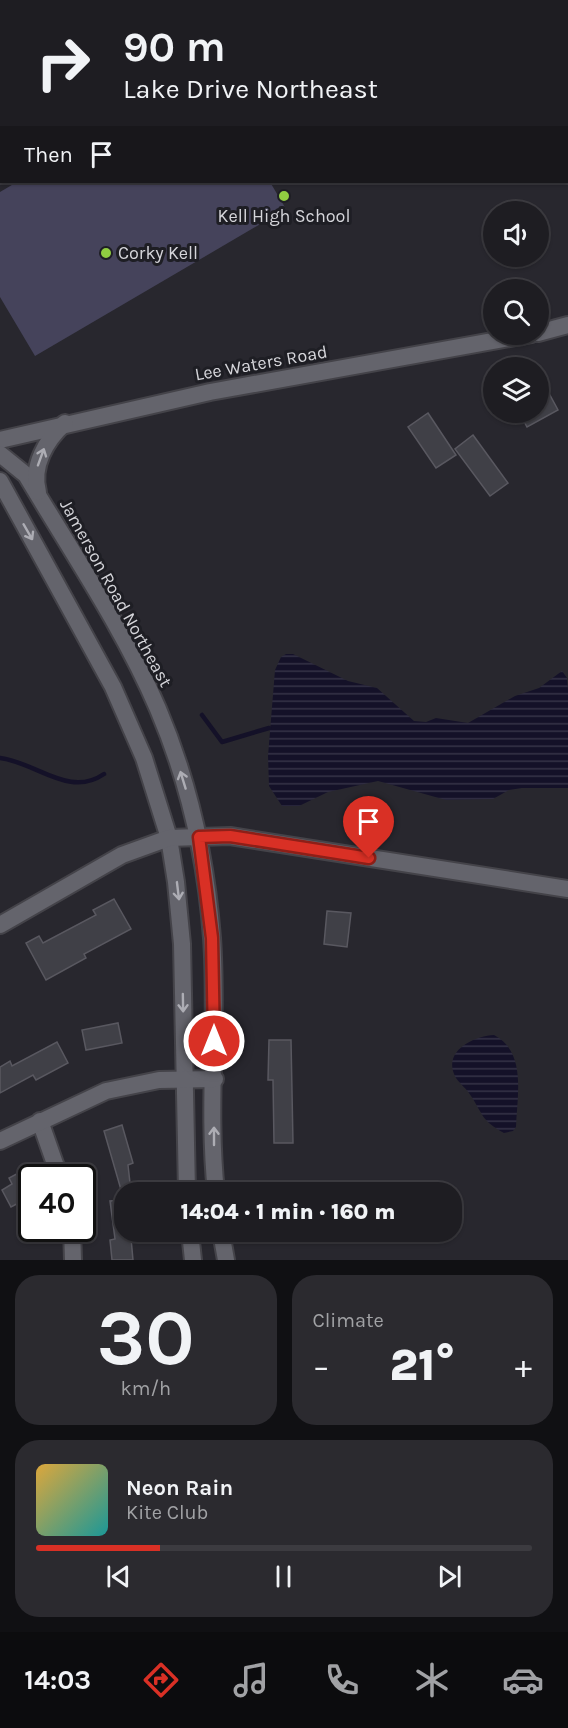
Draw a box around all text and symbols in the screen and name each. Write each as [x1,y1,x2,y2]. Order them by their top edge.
text: 90 m [123,22,226,72]
icon: right [24,24,102,102]
text: Lake Drive Northeast [123,73,378,105]
icon: arrive [85,138,118,171]
text: Then [24,142,73,168]
marker: Kell High School [277,189,291,203]
map controls [483,201,549,423]
button: sound [483,201,549,267]
place label: Kell High School [218,205,350,227]
place label: Corky Kell [118,242,198,264]
marker: Corky Kell [99,246,113,260]
button: search [483,279,549,345]
street label: Lee Waters Road [193,341,329,385]
button: layers [483,357,549,423]
one-way arrow [36,449,47,467]
street label: Jamerson Road Northeast [55,495,177,691]
one-way arrow [22,523,34,540]
one-way arrow [177,771,188,790]
pin [343,796,394,858]
icon: arrive [352,805,385,838]
one-way arrow [172,880,183,900]
one-way arrow [177,992,189,1012]
position arrow [182,1009,246,1073]
one-way arrow [208,1126,220,1146]
speed limit sign: 40 [18,1164,96,1242]
text: 14:04 · 1 min · 160 m [181,1199,396,1225]
text: 30 [97,1292,195,1384]
text: Climate [313,1309,384,1332]
text: 21° [390,1339,455,1391]
text: − [313,1347,330,1385]
text: + [515,1347,532,1385]
text: km/h [120,1377,171,1400]
text: Neon Rain [126,1475,233,1501]
text: Kite Club [126,1501,208,1524]
icon: previous [102,1560,135,1593]
icon: pause [267,1560,300,1593]
icon: next [433,1560,466,1593]
icon: directions [140,1659,182,1701]
icon: music [230,1659,272,1701]
icon: phone [321,1659,363,1701]
icon: climate [411,1659,453,1701]
icon: car [502,1659,544,1701]
text: 14:03 [24,1664,91,1696]

